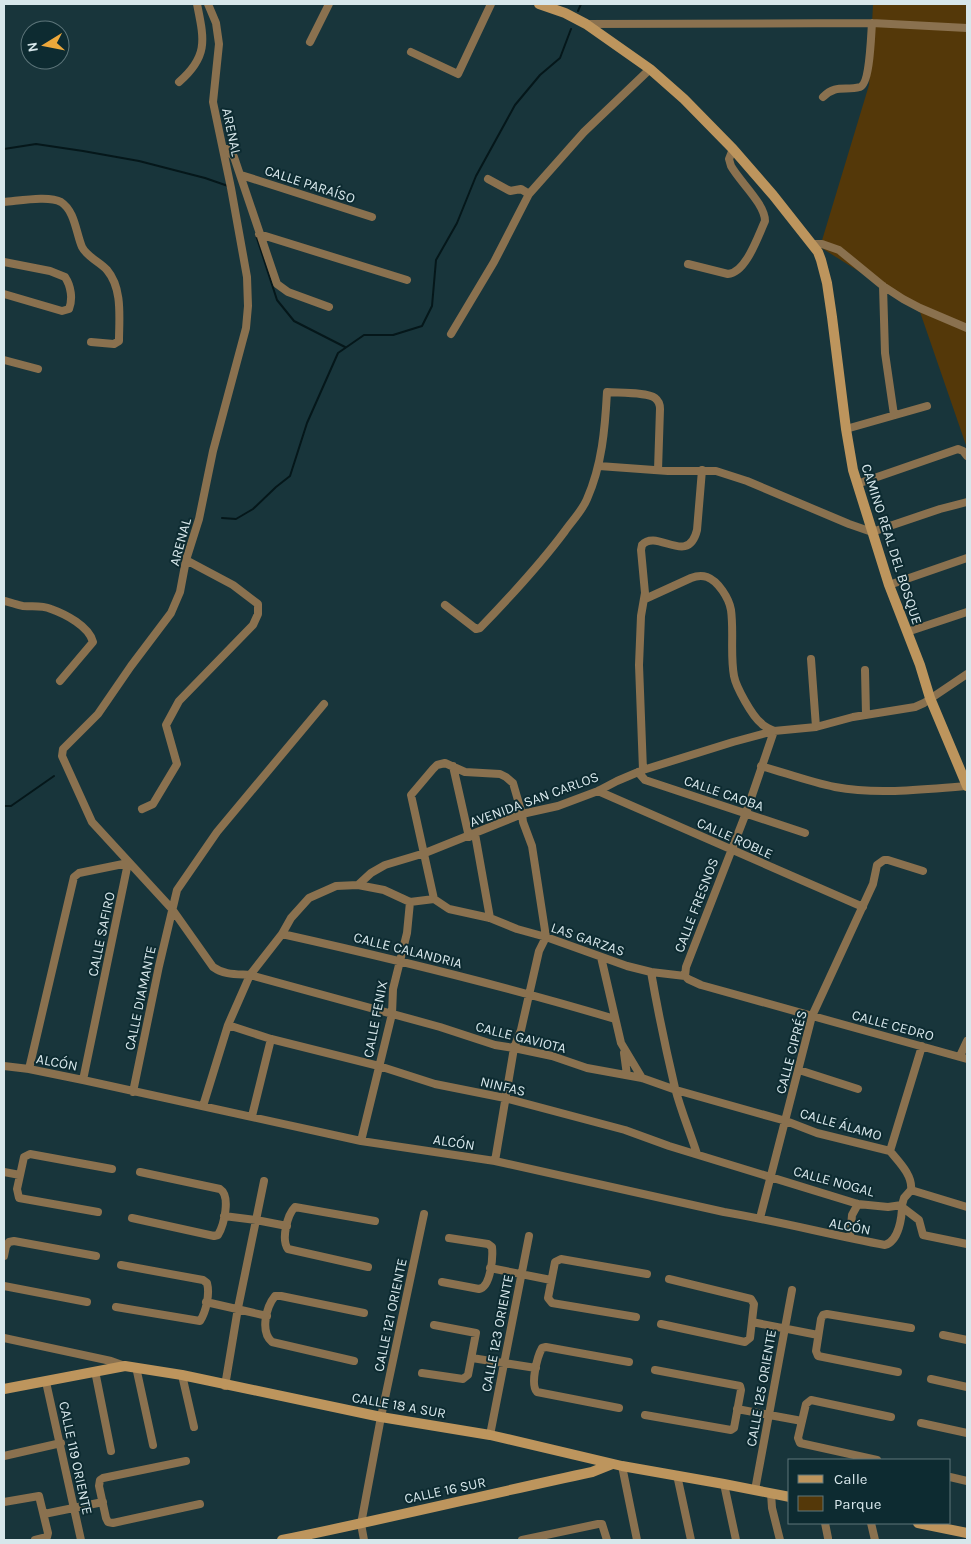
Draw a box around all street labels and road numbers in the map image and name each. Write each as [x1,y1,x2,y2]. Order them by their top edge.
street label: ARENAL [218,107,245,158]
street label: CALLE PARAÍSO [262,161,358,207]
street label: CAMINO REAL DEL BOSQUE [857,462,926,627]
street label: ARENAL [166,516,195,568]
street label: AVENIDA SAN CARLOS [467,768,601,831]
street label: CALLE CAOBA [682,772,766,815]
street label: CALLE ROBLE [694,814,776,863]
street label: CALLE FRESNOS [671,855,722,955]
street label: CALLE SAFIRO [84,890,119,978]
street label: LAS GARZAS [549,919,627,960]
street label: CALLE CALANDRIA [352,929,464,972]
street label: CALLE DIAMANTE [121,944,160,1052]
street label: CALLE FENIX [360,979,391,1059]
street label: CALLE CEDRO [850,1006,936,1045]
street label: CALLE CIPRÉS [771,1008,811,1096]
street label: CALLE GAVIOTA [474,1018,568,1057]
street label: ALCÓN [35,1050,79,1075]
street label: NINFAS [479,1073,527,1100]
street label: CALLE ÁLAMO [798,1104,884,1144]
street label: ALCÓN [432,1131,476,1154]
street label: CALLE NOGAL [792,1163,877,1201]
street label: ALCÓN [828,1214,872,1239]
street label: CALLE 121 ORIENTE [370,1257,411,1373]
street label: CALLE 123 ORIENTE [478,1273,517,1393]
street label: CALLE 125 ORIENTE [743,1328,780,1448]
street label: CALLE 18 A SUR [351,1389,447,1422]
street label: CALLE 119 ORIENTE [55,1400,96,1516]
street label: CALLE 16 SUR [403,1474,487,1507]

